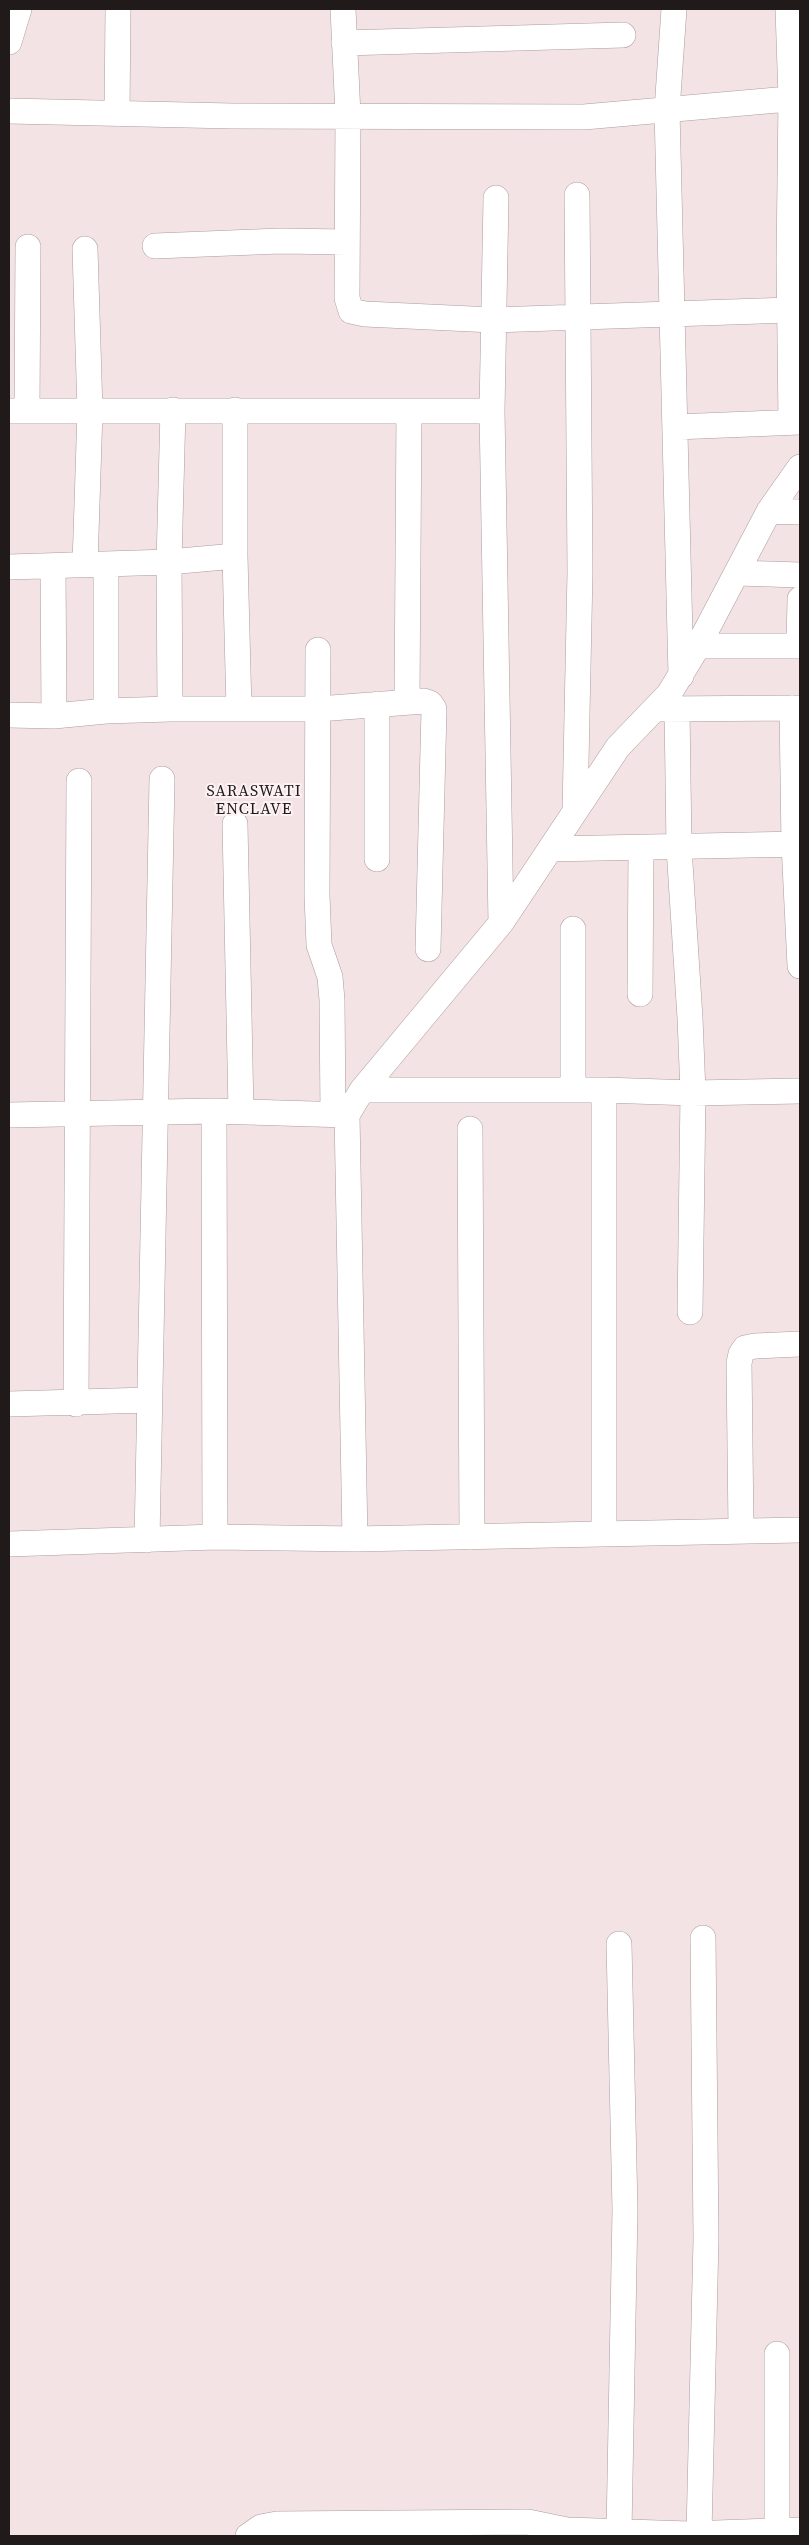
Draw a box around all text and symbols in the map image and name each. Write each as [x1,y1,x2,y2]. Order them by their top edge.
district label: SARASWATI ENCLAVE [205,782,303,820]

